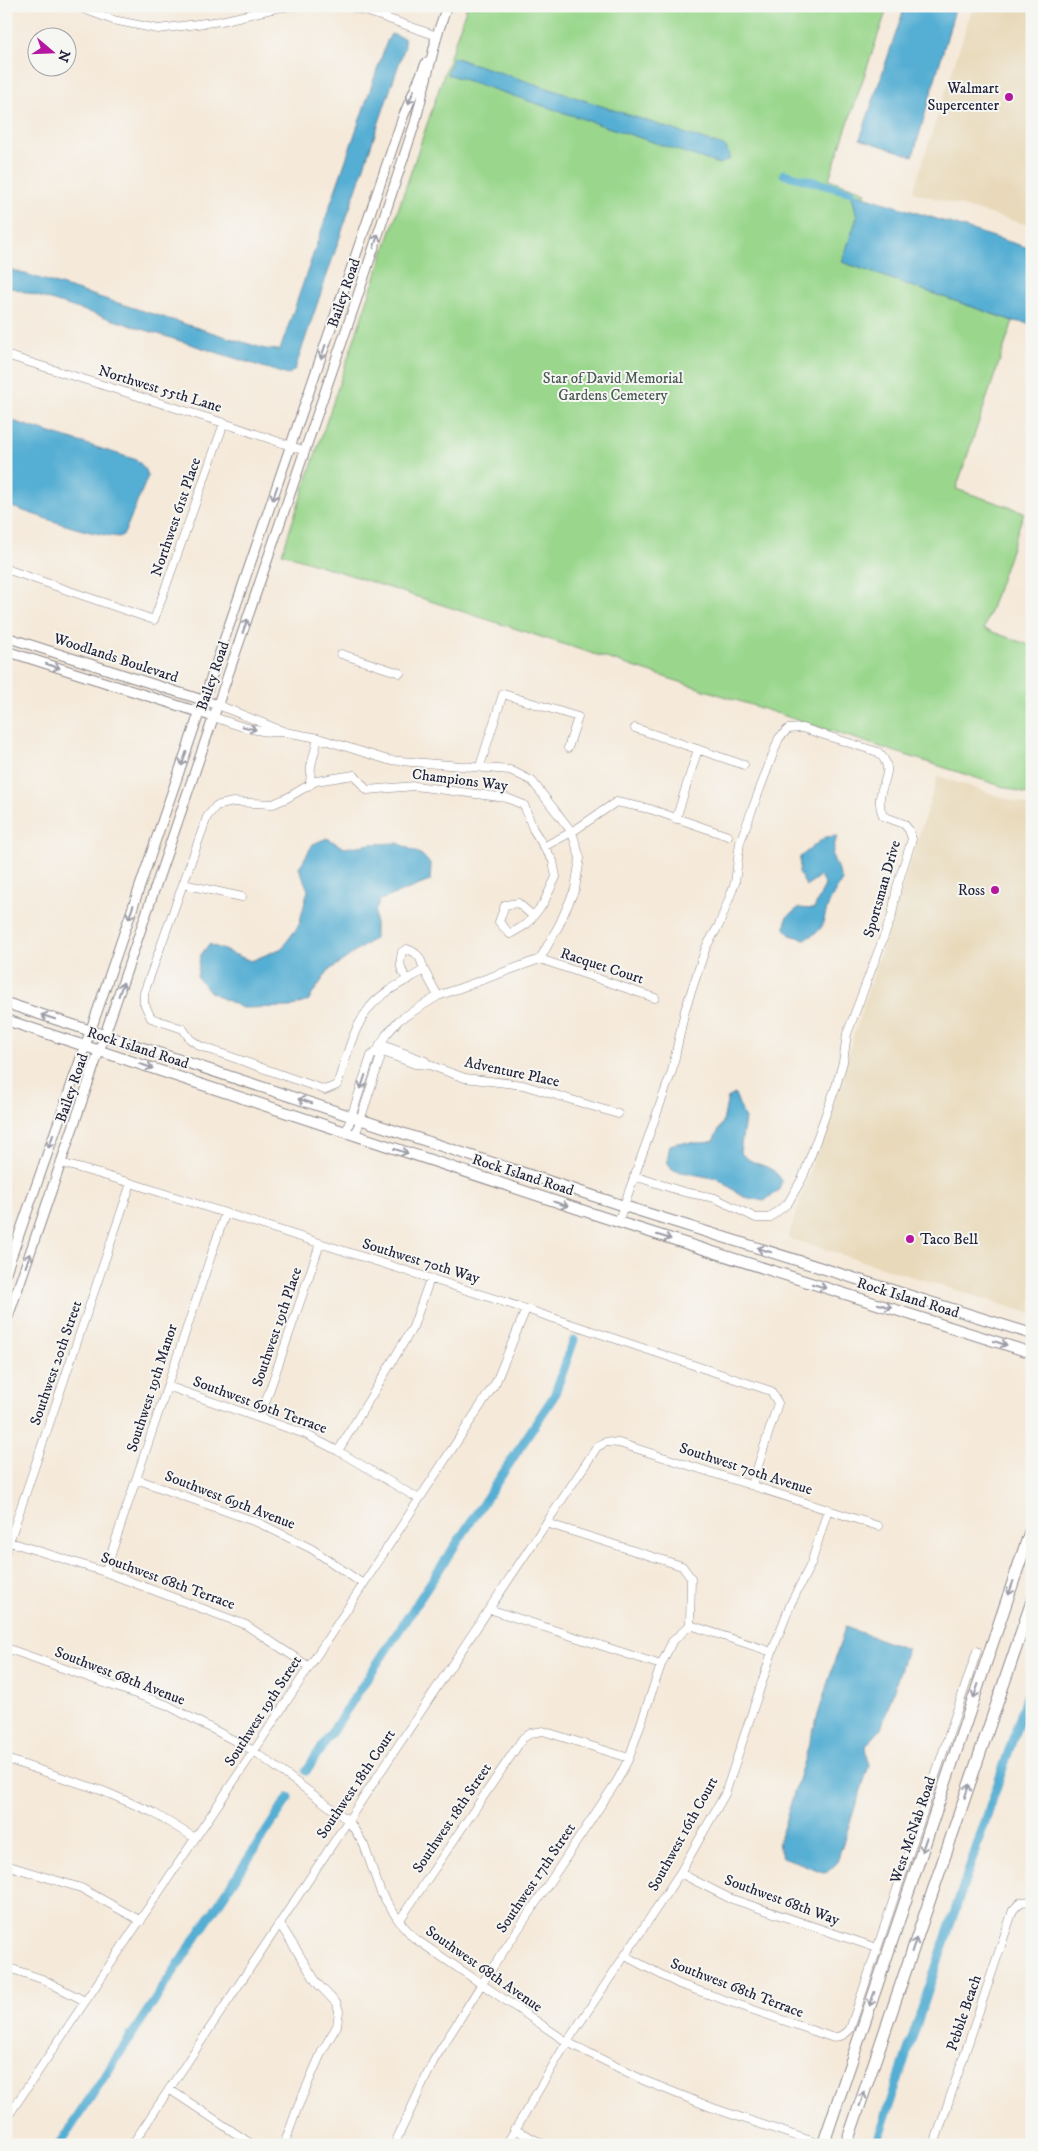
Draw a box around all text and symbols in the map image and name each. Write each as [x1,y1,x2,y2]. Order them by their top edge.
north arrow [28,28,78,78]
text: N [53,48,74,65]
place label: Walmart Supercenter [928,79,999,115]
one-way arrow [406,89,416,104]
marker: Walmart Supercenter [1003,91,1015,103]
one-way arrow [372,234,381,249]
street label: Bailey Road [323,255,365,330]
one-way arrow [318,344,327,359]
street label: Northwest 55th Lane [96,361,224,417]
park label: Star of David Memorial Gardens Cemetery [543,369,684,405]
street label: Northwest 61st Place [147,455,205,579]
one-way arrow [270,484,279,500]
one-way arrow [241,619,250,634]
street label: Woodlands Boulevard [50,629,181,687]
street label: Bailey Road [192,638,234,713]
one-way arrow [44,661,60,671]
one-way arrow [240,724,256,733]
one-way arrow [179,750,188,766]
street label: Champions Way [411,765,510,795]
street label: Sportsman Drive [859,838,905,940]
place label: Ross [958,881,985,900]
marker: Ross [989,884,1001,896]
one-way arrow [126,904,136,920]
street label: Racquet Court [558,944,646,988]
one-way arrow [116,982,126,998]
one-way arrow [41,1012,56,1021]
street label: Rock Island Road [85,1023,192,1074]
street label: Bailey Road [51,1050,93,1125]
street label: Adventure Place [463,1053,561,1091]
one-way arrow [138,1062,153,1071]
one-way arrow [357,1073,367,1089]
one-way arrow [298,1096,314,1105]
one-way arrow [46,1133,55,1149]
one-way arrow [393,1147,408,1156]
street label: Rock Island Road [470,1150,577,1201]
one-way arrow [552,1199,568,1209]
place label: Taco Bell [920,1230,979,1249]
one-way arrow [656,1233,672,1242]
marker: Taco Bell [904,1233,916,1245]
street label: Southwest 70th Way [360,1234,483,1288]
one-way arrow [756,1244,772,1254]
one-way arrow [24,1253,33,1269]
street label: Southwest 19th Place [248,1265,306,1389]
street label: Rock Island Road [855,1273,962,1323]
one-way arrow [811,1281,827,1291]
street label: Southwest 20th Street [26,1298,86,1428]
one-way arrow [876,1302,892,1312]
street label: Southwest 19th Manor [122,1321,182,1454]
one-way arrow [992,1338,1008,1348]
street label: Southwest 69th Terrace [190,1372,330,1438]
street label: Southwest 70th Avenue [677,1439,815,1499]
street label: Southwest 69th Avenue [162,1466,298,1534]
street label: Southwest 68th Terrace [98,1548,238,1614]
one-way arrow [1005,1580,1015,1596]
street label: Southwest 68th Avenue [52,1642,188,1710]
street label: Southwest 19th Street [220,1652,306,1770]
one-way arrow [971,1683,980,1698]
street label: Southwest 18th Court [312,1726,400,1842]
street label: Southwest 18th Street [408,1759,496,1876]
street label: Southwest 16th Court [644,1773,722,1895]
street label: West McNab Road [886,1774,940,1887]
one-way arrow [963,1784,972,1799]
street label: Southwest 17th Street [492,1819,580,1937]
one-way arrow [919,1837,928,1852]
street label: Southwest 68th Way [722,1870,843,1930]
street label: Southwest 68th Avenue [422,1922,546,2016]
one-way arrow [910,1938,919,1953]
street label: Southwest 68th Terrace [668,1954,806,2022]
street label: Pebble Beach [942,1972,986,2053]
one-way arrow [867,1991,877,2007]
one-way arrow [858,2091,867,2107]

